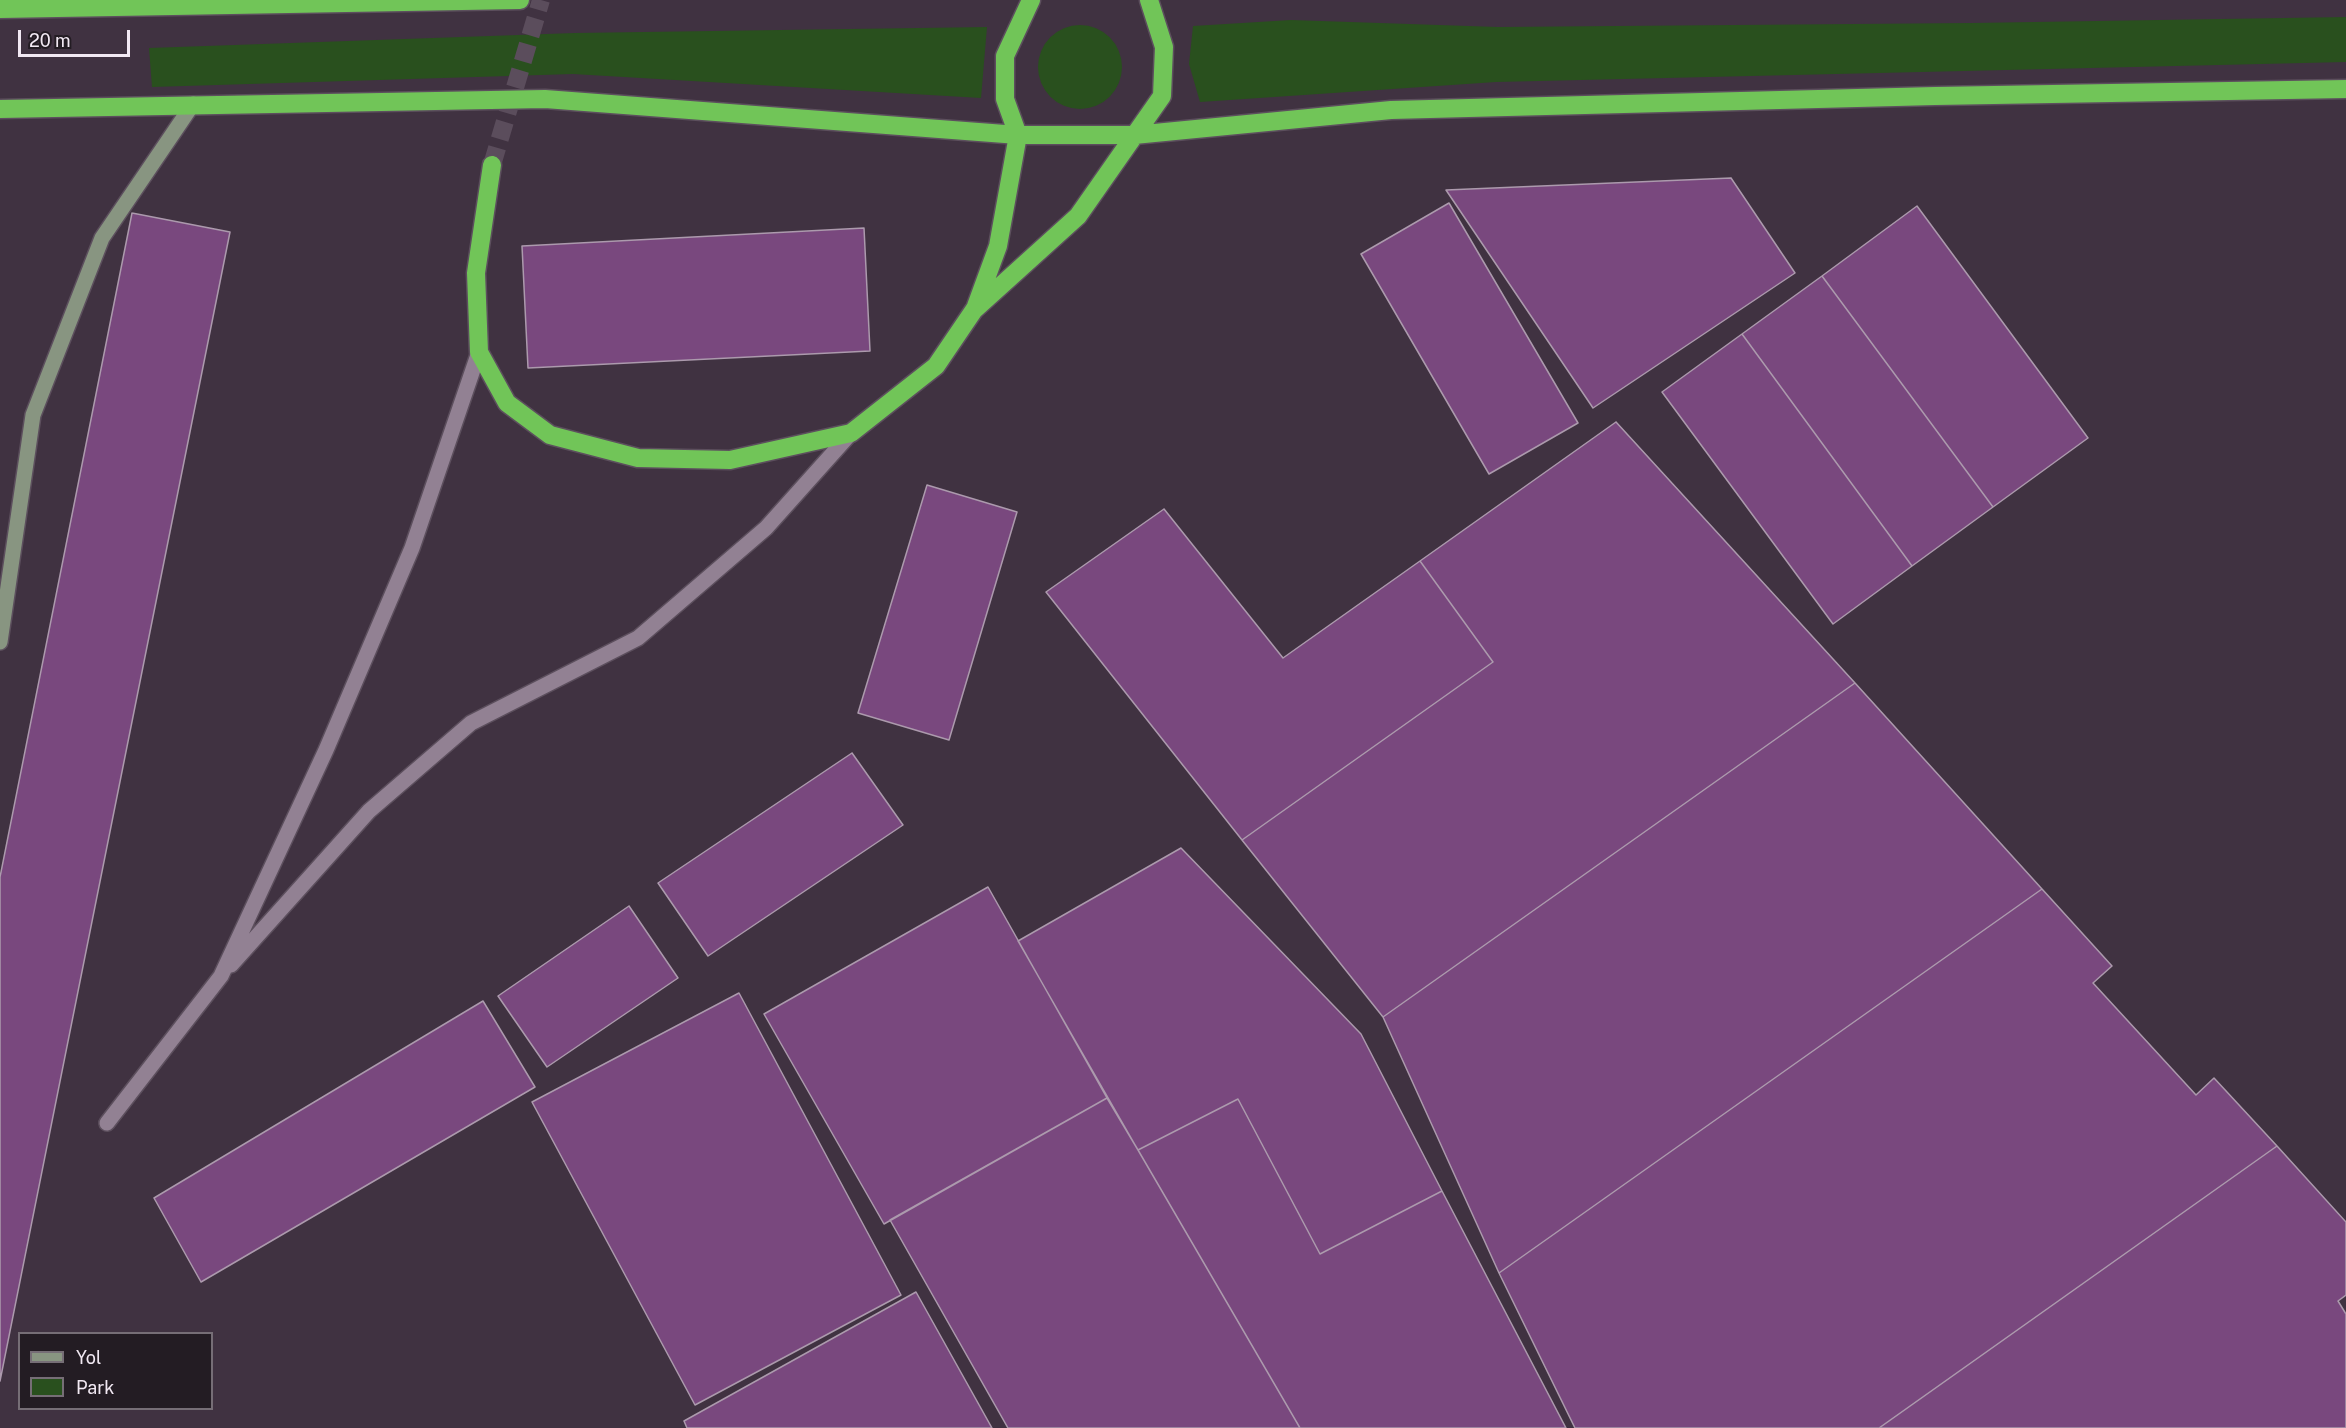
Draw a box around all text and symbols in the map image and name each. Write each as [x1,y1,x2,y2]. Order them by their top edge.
scale bar [21,18,134,56]
text: 20 m [29,30,71,51]
legend [18,1332,213,1410]
text: Yol [76,1347,101,1368]
text: Park [76,1377,114,1398]

